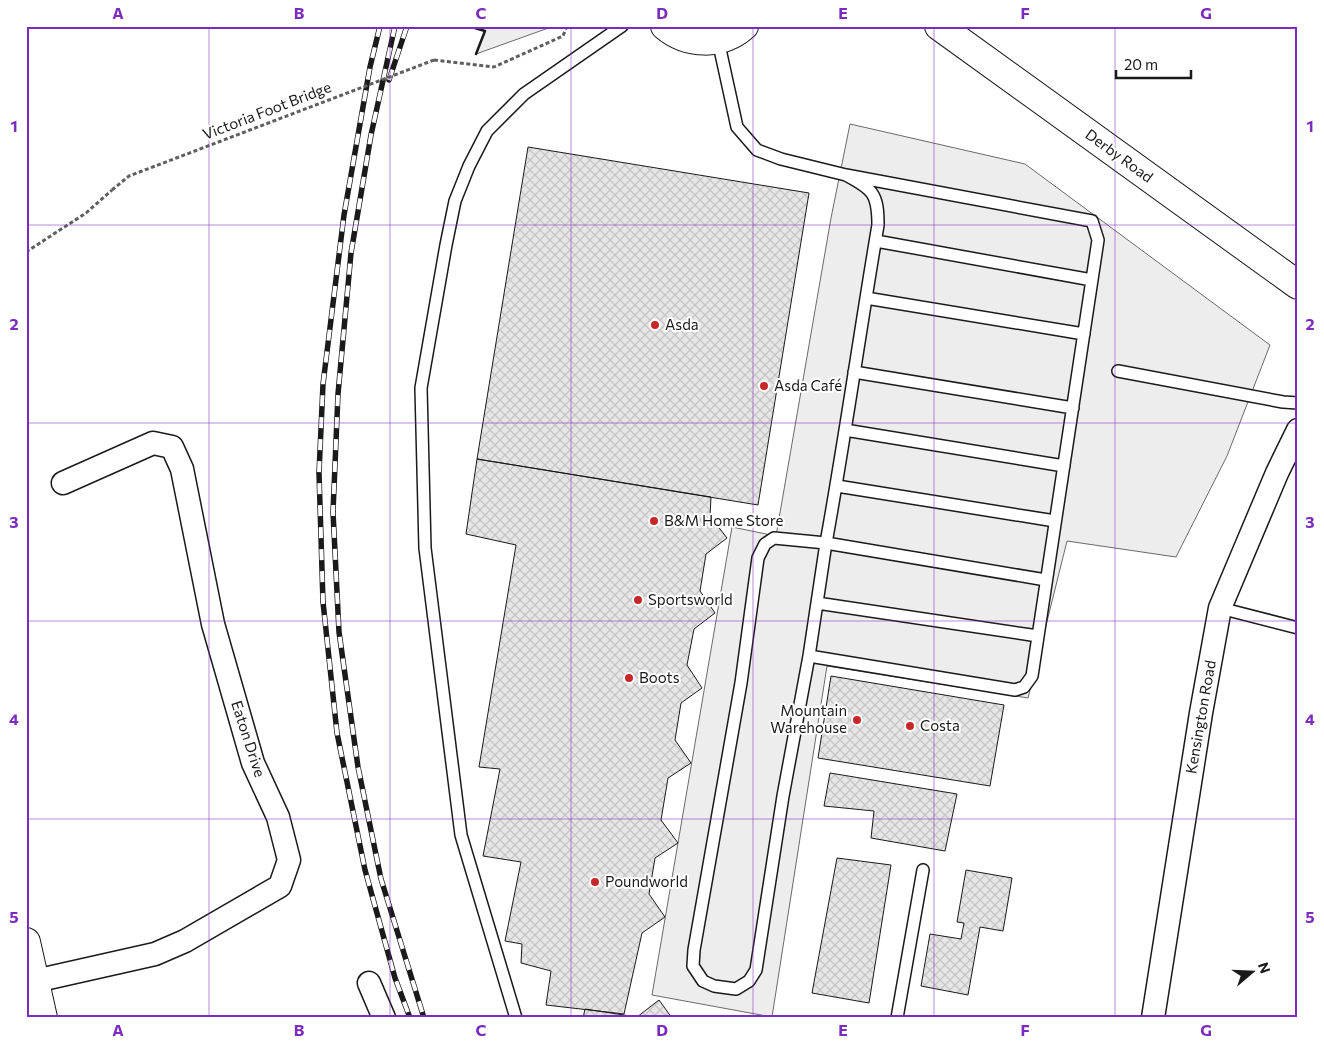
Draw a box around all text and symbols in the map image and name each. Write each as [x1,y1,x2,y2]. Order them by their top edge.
text: A [112,3,124,22]
text: B [294,3,305,22]
text: C [476,3,487,22]
text: D [656,3,668,22]
text: E [838,3,848,22]
text: F [1020,3,1030,22]
text: G [1200,3,1212,22]
scale bar [1116,48,1192,80]
text: 20 m [1124,55,1158,73]
street label: Victoria Foot Bridge [200,77,334,143]
text: 1 [10,116,18,135]
text: 1 [1306,116,1314,135]
street label: Derby Road [1082,125,1157,186]
text: 2 [9,314,19,333]
text: 2 [1305,314,1315,333]
place label: Asda [665,315,699,333]
marker: Asda [649,319,661,331]
place label: Asda Café [774,376,842,394]
marker: Asda Café [758,380,770,392]
place label: B&M Home Store [664,511,783,529]
text: 3 [9,512,19,531]
text: 3 [1305,512,1315,531]
marker: B&M Home Store [648,515,660,527]
place label: Sportsworld [648,590,733,608]
marker: Sportsworld [632,594,644,606]
street label: Kensington Road [1181,659,1219,775]
place label: Boots [639,668,680,686]
marker: Boots [623,672,635,684]
street label: Eaton Drive [228,698,270,779]
place label: Mountain Warehouse [770,701,847,736]
text: 4 [9,709,19,728]
text: 4 [1305,709,1315,728]
marker: Mountain Warehouse [851,714,863,726]
place label: Costa [920,716,960,734]
marker: Costa [904,720,916,732]
place label: Poundworld [605,872,688,890]
marker: Poundworld [589,876,601,888]
text: 5 [9,907,19,926]
text: 5 [1305,907,1315,926]
north arrow [1226,946,1276,996]
text: N [1255,960,1275,975]
text: A [112,1020,124,1039]
text: B [294,1020,305,1039]
text: C [476,1020,487,1039]
text: D [656,1020,668,1039]
text: E [838,1020,848,1039]
text: F [1020,1020,1030,1039]
text: G [1200,1020,1212,1039]

